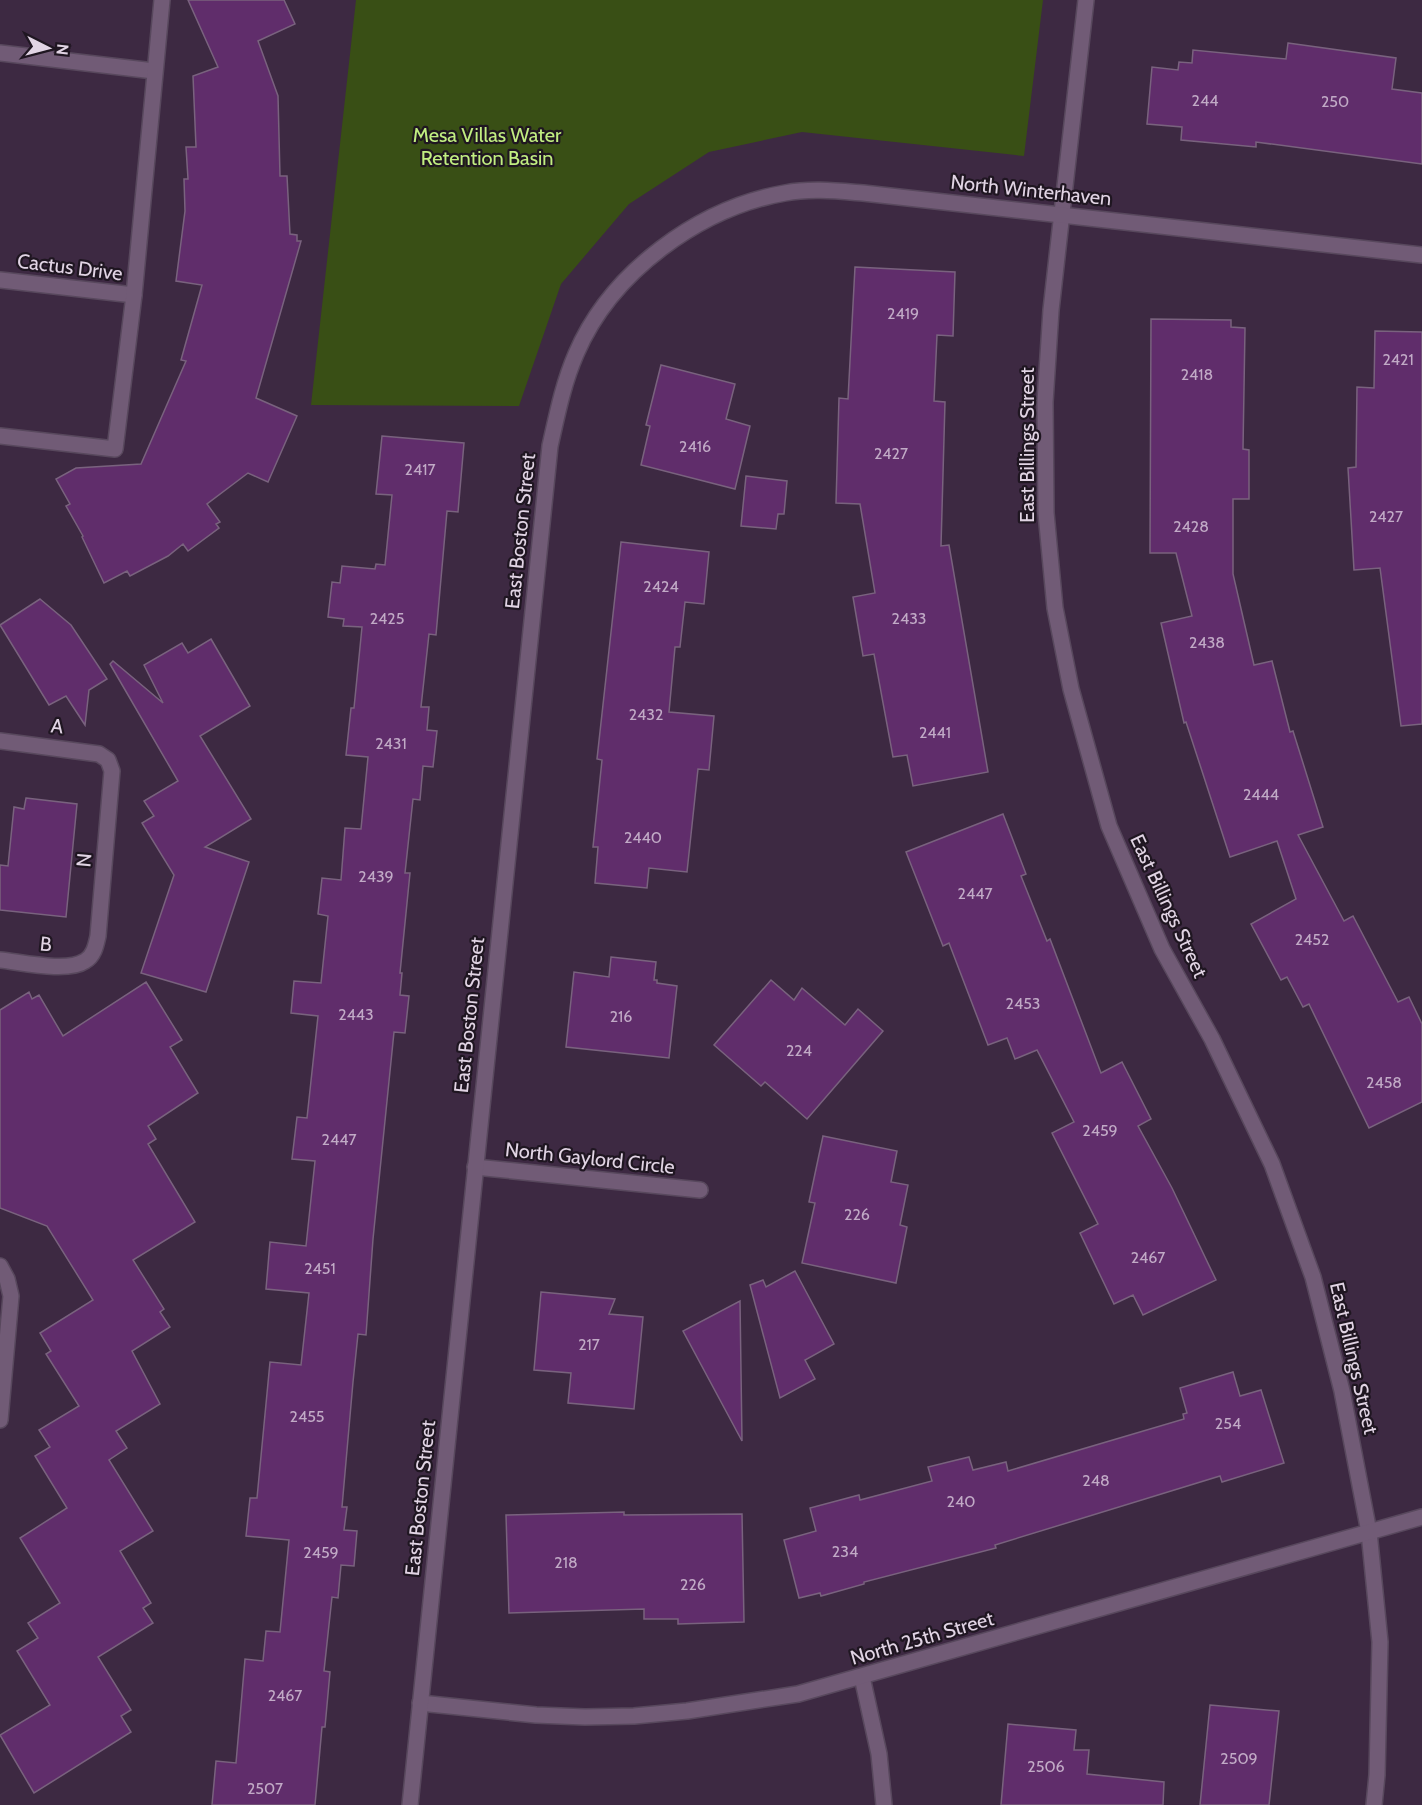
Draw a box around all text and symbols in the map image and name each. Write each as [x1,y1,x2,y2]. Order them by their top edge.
north arrow [18,18,78,78]
text: N [52,43,72,56]
house number: 244 [1192,91,1218,110]
house number: 250 [1321,92,1349,111]
park label: Mesa Villas Water Retention Basin [413,123,562,170]
street label: North Winterhaven [949,170,1113,210]
street label: Cactus Drive [16,249,124,285]
house number: 2419 [887,304,919,323]
house number: 2421 [1382,350,1414,369]
house number: 2418 [1181,365,1213,384]
street label: East Billings Street [1015,367,1039,523]
house number: 2416 [679,437,711,456]
house number: 2427 [874,444,908,463]
street label: East Boston Street [500,452,540,610]
house number: 2417 [405,460,435,479]
house number: 2427 [1369,507,1403,526]
house number: 2428 [1173,517,1209,536]
house number: 2424 [643,577,679,596]
house number: 2425 [370,609,404,628]
house number: 2433 [892,609,926,628]
house number: 2438 [1189,633,1225,652]
house number: 2432 [629,705,663,724]
street label: A [50,713,65,739]
house number: 2441 [919,723,951,742]
house number: 2431 [375,734,407,753]
house number: 2444 [1243,785,1279,804]
house number: 2440 [624,828,662,847]
street label: East Billings Street [1125,831,1213,982]
street label: N [71,852,97,868]
house number: 2439 [358,867,394,886]
house number: 2447 [958,884,992,903]
house number: 2452 [1295,930,1329,949]
street label: B [39,931,53,957]
street label: East Boston Street [449,936,489,1094]
house number: 2453 [1006,994,1040,1013]
house number: 2443 [338,1005,374,1024]
house number: 216 [610,1007,632,1026]
house number: 224 [786,1041,812,1060]
house number: 2458 [1366,1073,1402,1092]
house number: 2459 [1082,1121,1118,1140]
house number: 2447 [322,1130,356,1149]
street label: North Gaylord Circle [504,1137,676,1179]
house number: 226 [844,1205,870,1224]
house number: 2467 [1131,1248,1165,1267]
house number: 2451 [304,1259,336,1278]
street label: East Billings Street [1325,1280,1383,1437]
house number: 217 [578,1335,600,1354]
house number: 2455 [290,1407,324,1426]
house number: 254 [1215,1414,1241,1433]
street label: East Boston Street [400,1419,440,1577]
house number: 248 [1082,1471,1110,1490]
house number: 240 [947,1492,975,1511]
house number: 234 [832,1542,858,1561]
house number: 2459 [303,1543,339,1562]
house number: 218 [554,1553,578,1572]
house number: 226 [680,1575,706,1594]
street label: North 25th Street [848,1606,997,1670]
house number: 2467 [268,1686,302,1705]
house number: 2509 [1220,1749,1258,1768]
house number: 2506 [1027,1757,1065,1776]
house number: 2507 [247,1779,283,1798]

